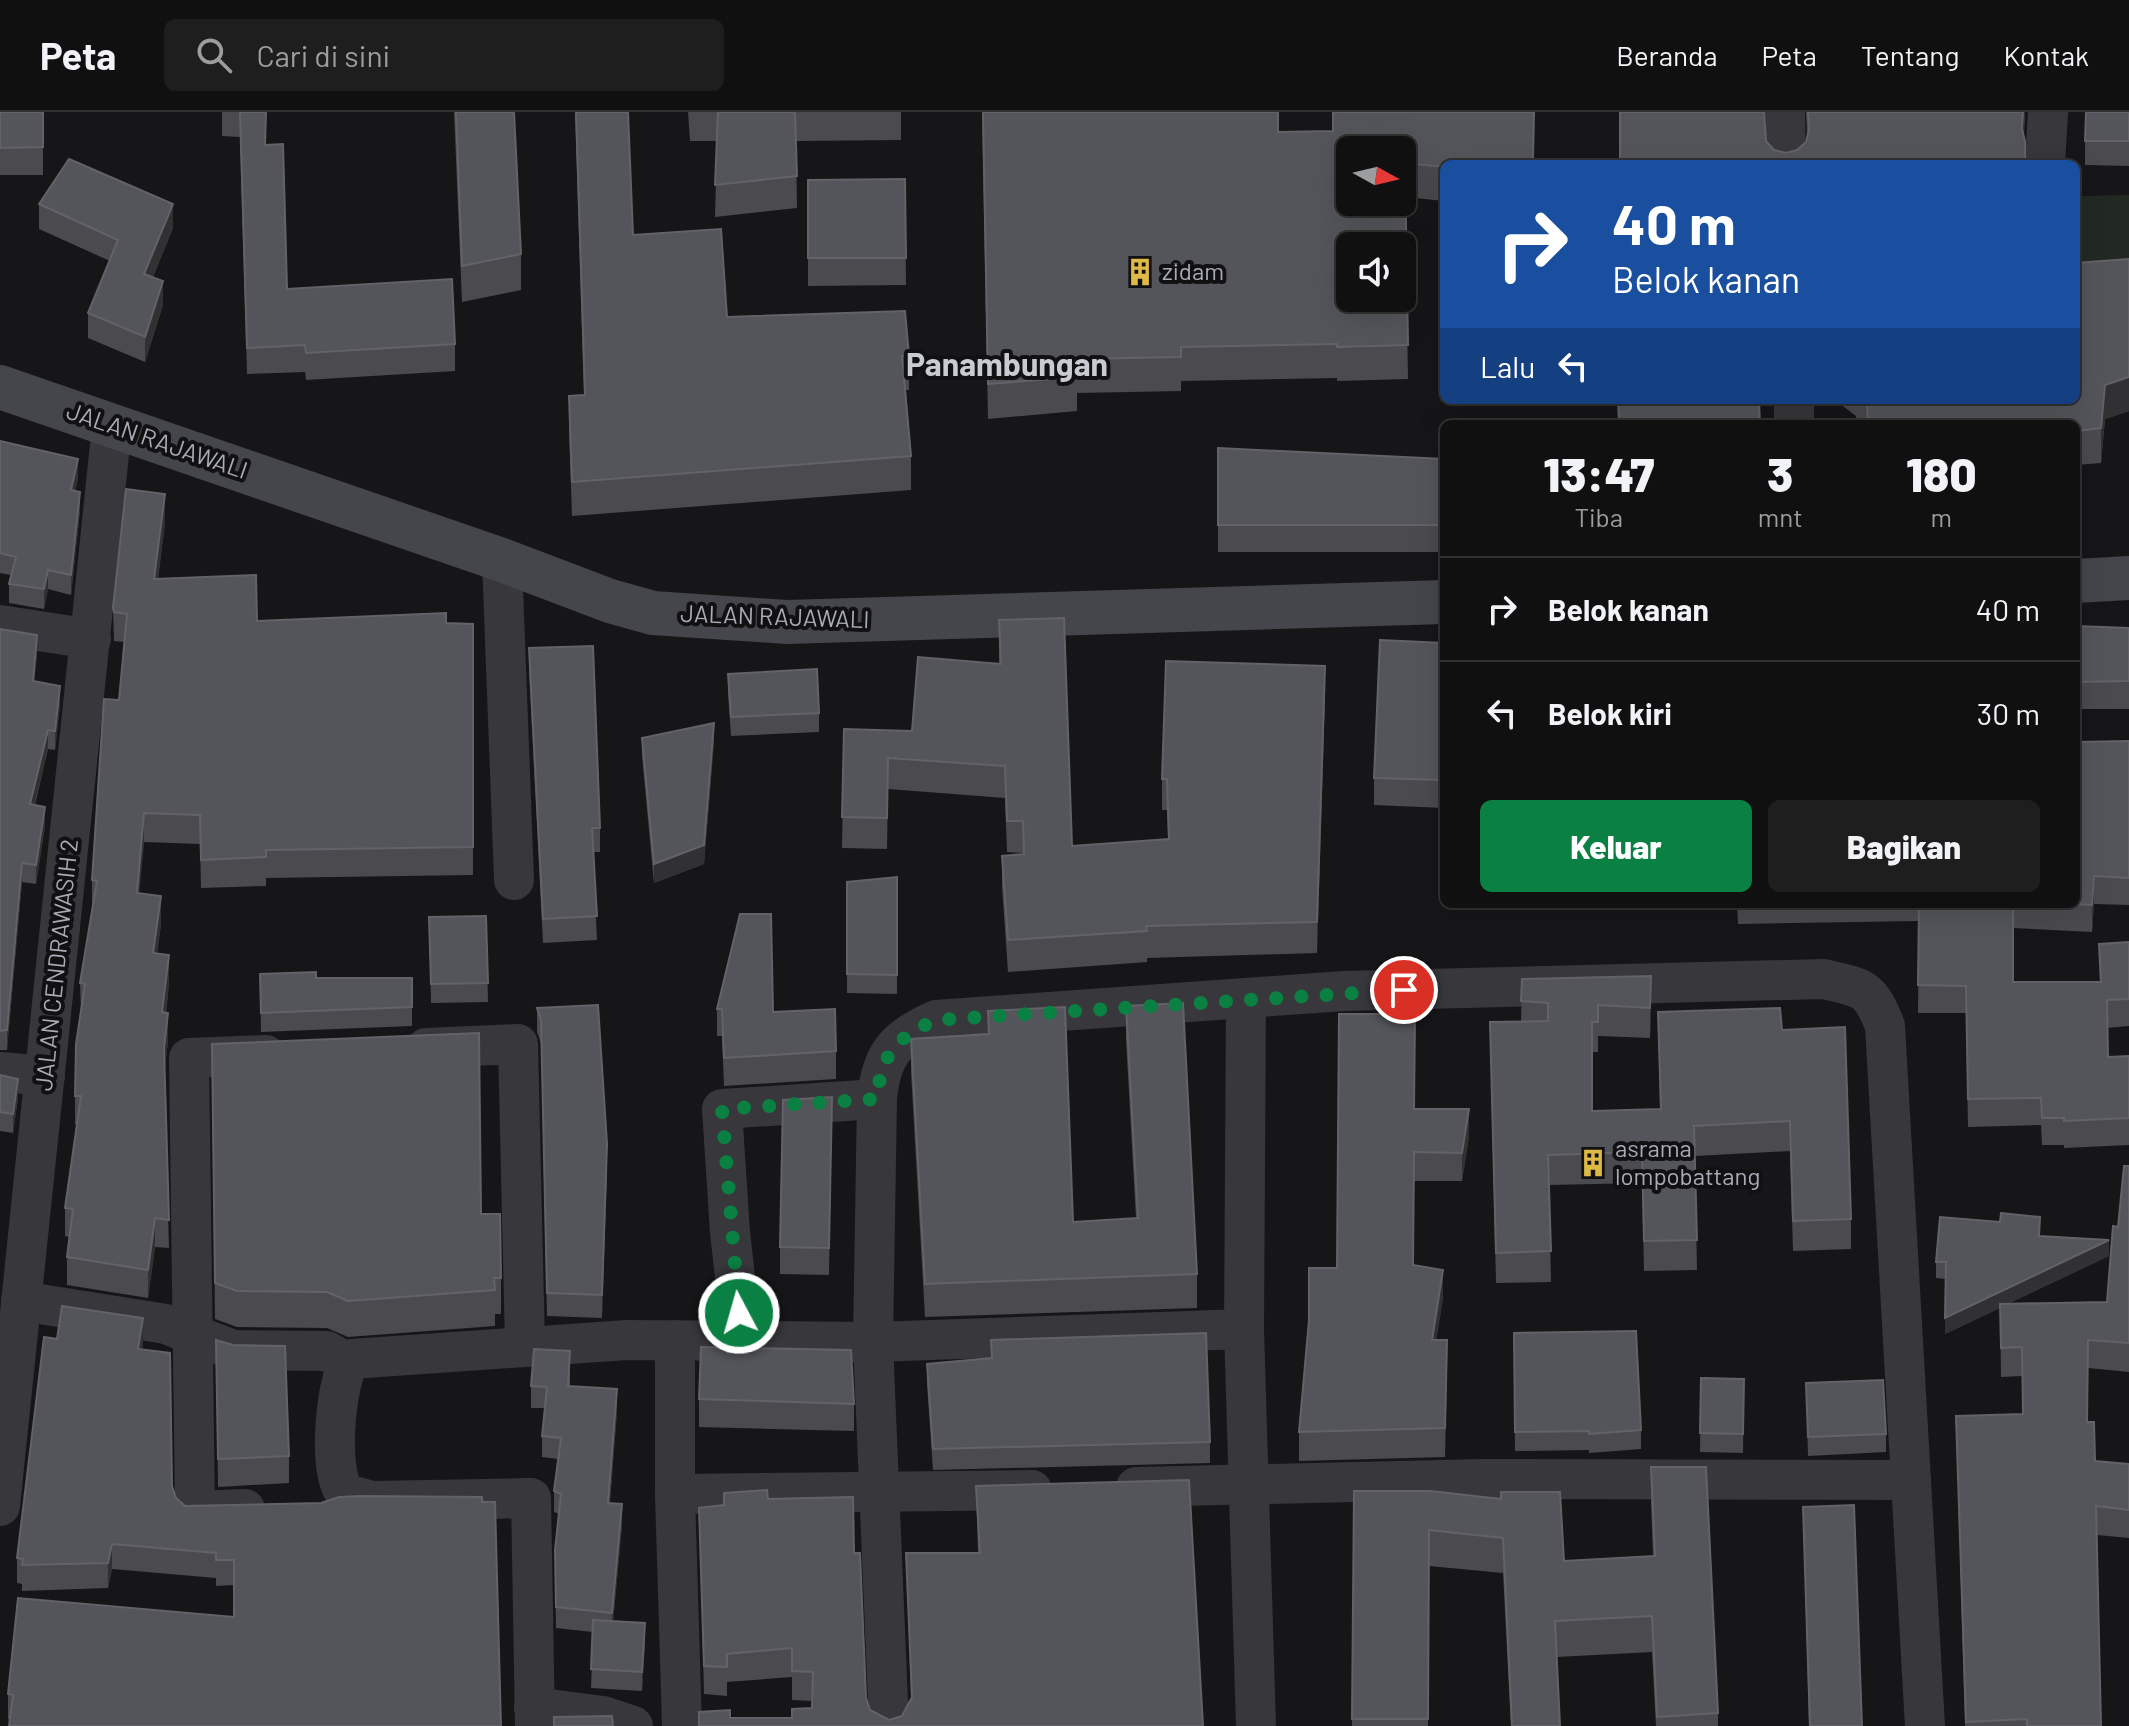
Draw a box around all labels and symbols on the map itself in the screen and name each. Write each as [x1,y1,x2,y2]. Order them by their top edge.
north arrow [1336,136,1416,216]
place label: zidam [1162,256,1224,285]
building icon: zidam [1125,257,1155,287]
district label: Panambungan [906,344,1108,382]
street label: JALAN RAJAWALI [63,395,252,484]
street label: JALAN RAJAWALI [680,598,870,633]
street label: JALAN CENDRAWASIH 2 [28,837,83,1092]
pin [1370,956,1438,1024]
place label: asrama lompobattang [1615,1133,1760,1190]
building icon: asrama lompobattang [1578,1148,1608,1178]
position arrow [697,1271,781,1355]

